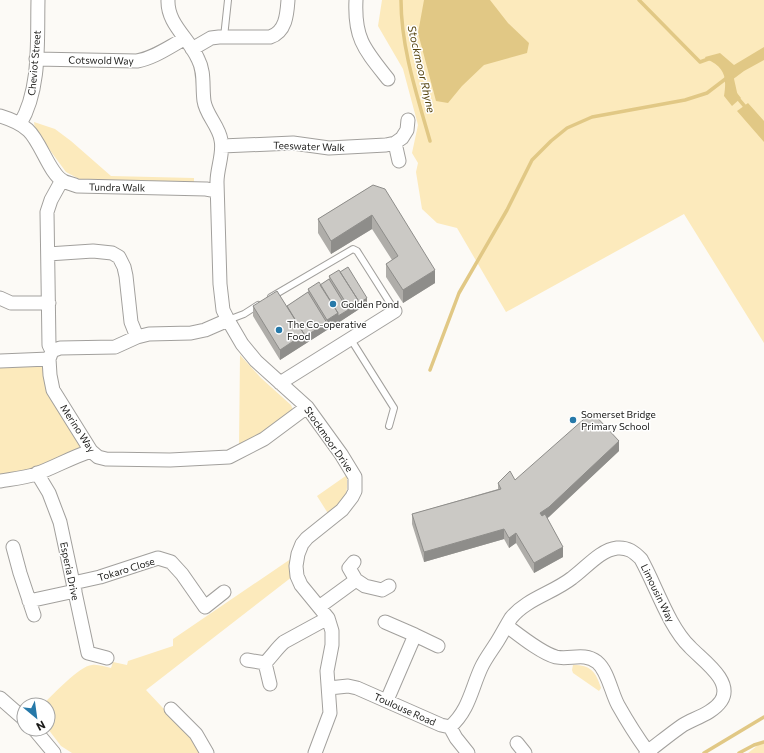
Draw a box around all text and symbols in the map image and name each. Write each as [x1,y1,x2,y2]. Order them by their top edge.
water label: Stockmoor Rhyne [406,24,438,114]
street label: Cheviot Street [25,30,43,96]
street label: Cotswold Way [68,53,134,67]
street label: Teeswater Walk [273,139,346,153]
street label: Tundra Walk [89,181,146,194]
place label: Golden Pond [341,298,399,310]
marker: Golden Pond [328,299,338,309]
place label: The Co-operative Food [287,318,367,342]
marker: The Co-operative Food [274,325,284,335]
street label: Merino Way [58,402,98,454]
street label: Stockmoor Drive [302,404,356,474]
place label: Somerset Bridge Primary School [581,408,656,432]
marker: Somerset Bridge Primary School [568,415,578,425]
street label: Esperia Drive [58,541,82,601]
street label: Tokaro Close [96,555,156,583]
street label: Limousin Way [639,562,677,624]
street label: Toulouse Road [372,690,438,728]
north arrow [16,697,56,737]
text: N [34,718,48,734]

